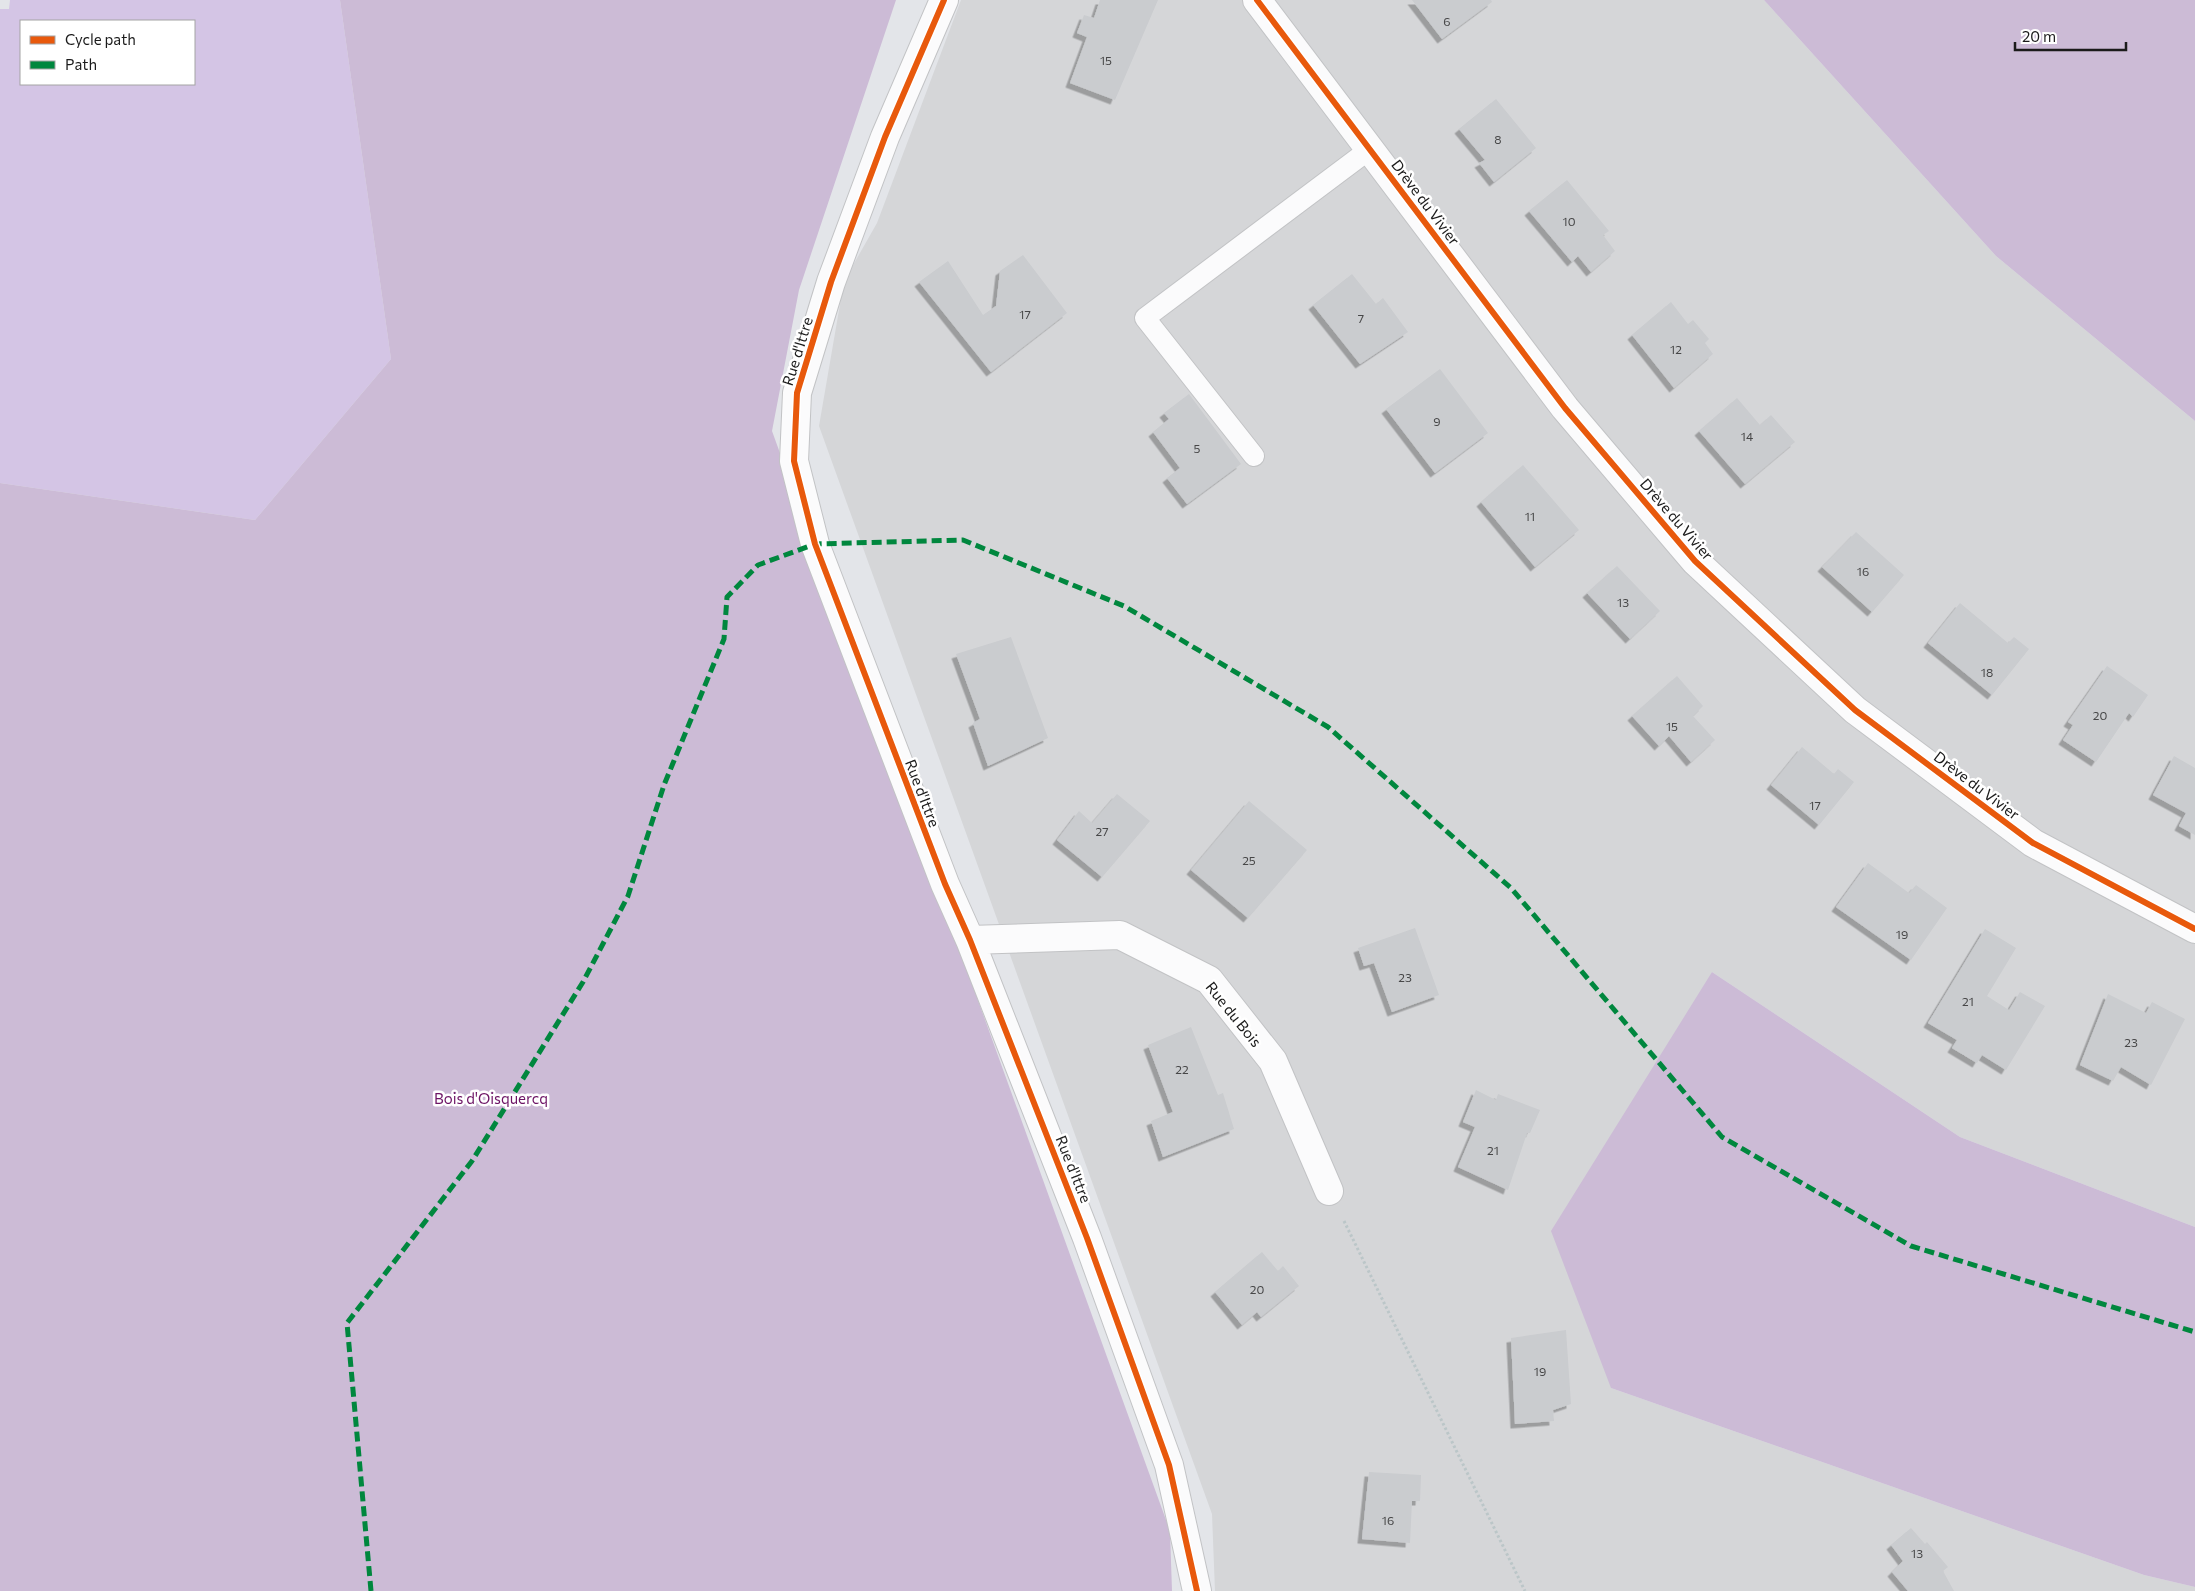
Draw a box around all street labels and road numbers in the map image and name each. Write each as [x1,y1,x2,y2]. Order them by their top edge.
street label: Drève du Vivier [1388,156,1464,248]
street label: Rue d'Ittre [778,314,816,388]
street label: Drève du Vivier [1637,475,1717,563]
street label: Drève du Vivier [1931,747,2023,823]
street label: Rue d'Ittre [902,757,944,829]
street label: Rue du Bois [1202,978,1266,1050]
street label: Rue d'Ittre [1052,1133,1096,1205]

